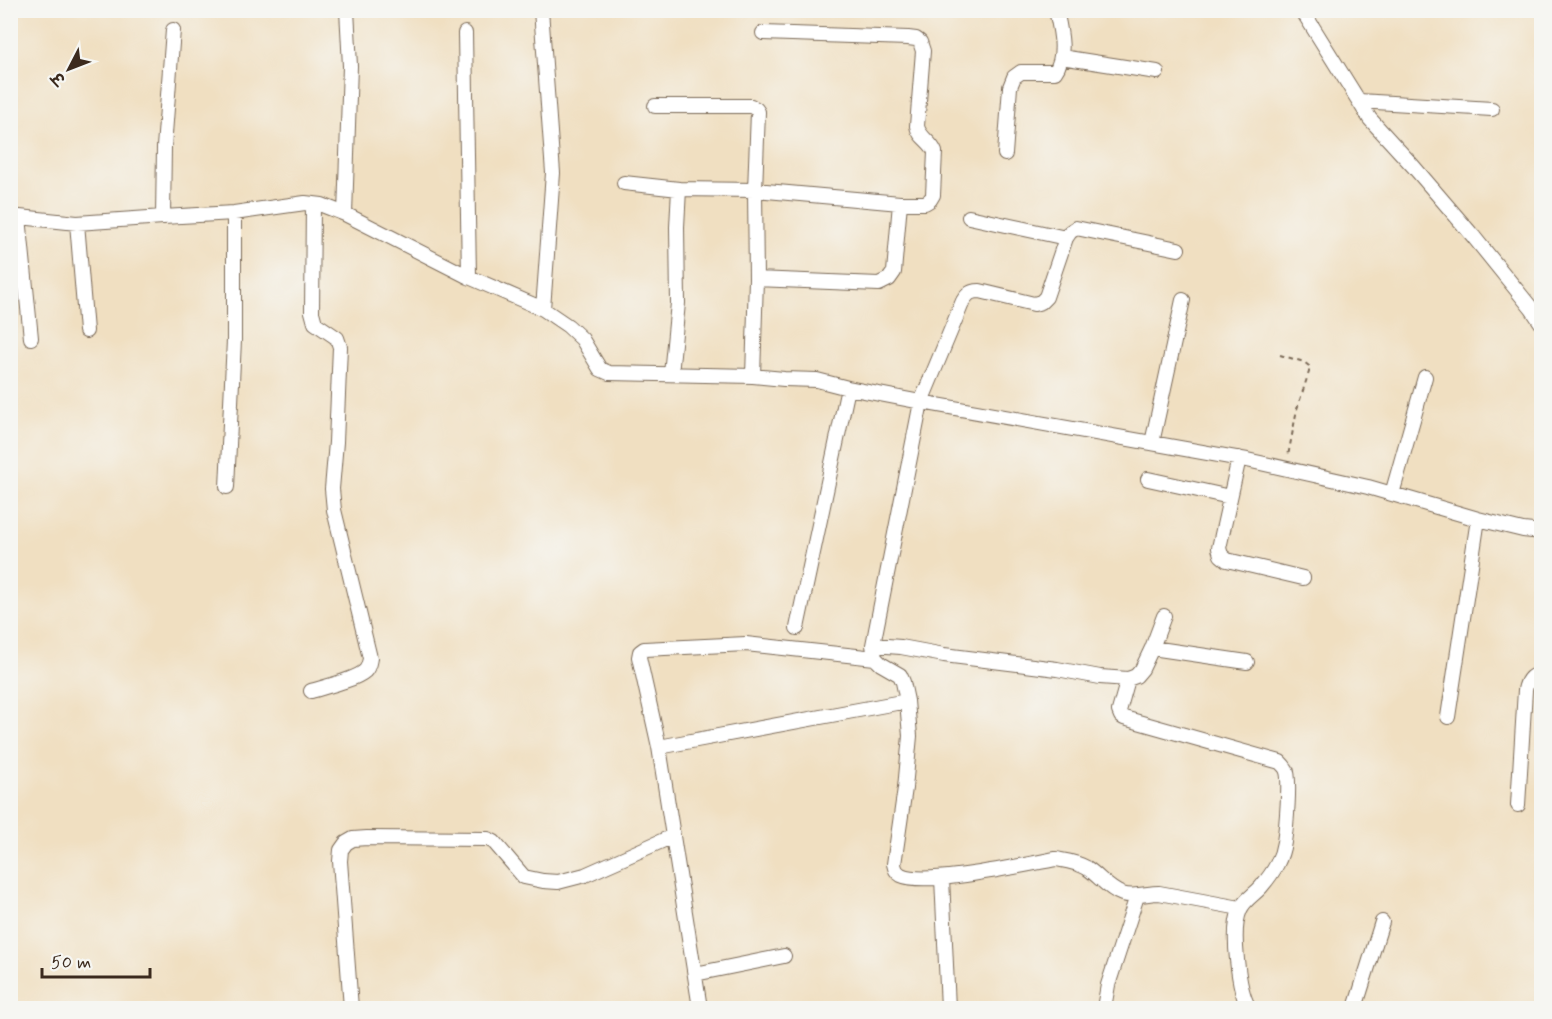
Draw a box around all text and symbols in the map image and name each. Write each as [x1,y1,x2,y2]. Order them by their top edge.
north arrow [39,39,99,99]
text: उ [47,66,72,91]
scale bar [42,941,150,979]
text: 50 m [51,951,91,975]

